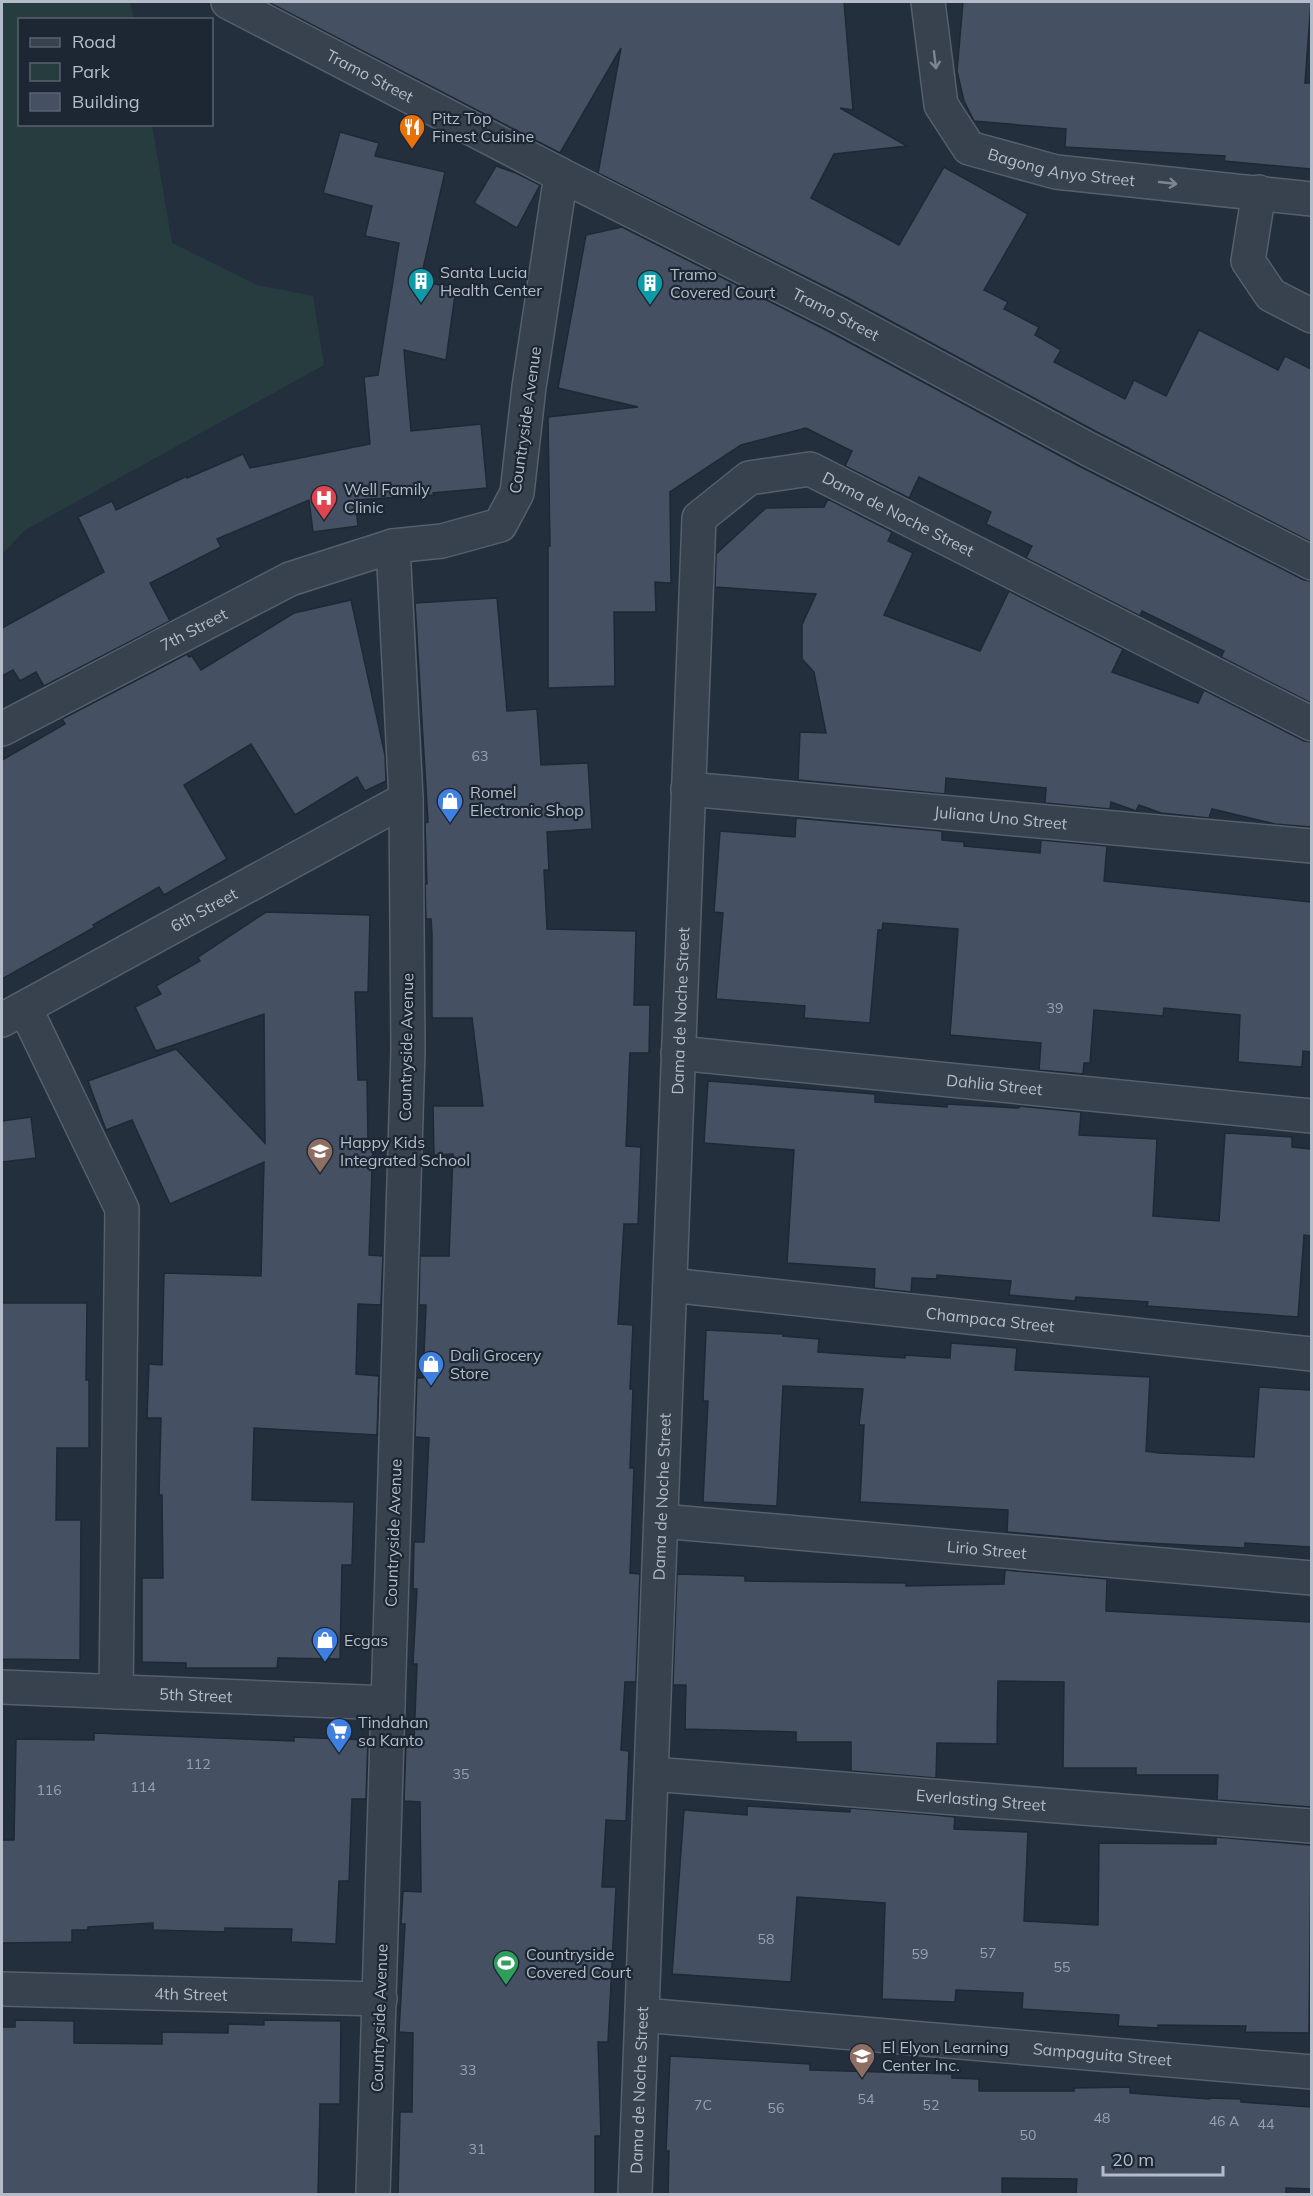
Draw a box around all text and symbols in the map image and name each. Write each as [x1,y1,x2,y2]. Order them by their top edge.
legend [18,18,213,126]
text: Road [72,30,116,53]
street label: Tramo Street [323,45,417,107]
one-way arrow [930,49,941,69]
text: Park [72,60,111,83]
text: Building [72,90,140,113]
place label: Pitz Top Finest Cuisine [432,108,534,146]
restaurant icon: Pitz Top Finest Cuisine [397,112,427,150]
street label: Bagong Anyo Street [986,144,1136,190]
one-way arrow [1158,178,1178,189]
place label: Santa Lucia Health Center [440,262,542,300]
place label: Tramo Covered Court [670,264,776,302]
building icon: Santa Lucia Health Center [406,266,436,304]
building icon: Tramo Covered Court [635,268,665,306]
street label: Tramo Street [789,283,883,345]
street label: Countryside Avenue [505,345,545,495]
street label: Dama de Noche Street [819,467,978,561]
place label: Well Family Clinic [344,479,430,517]
hospital icon: Well Family Clinic [309,483,339,521]
street label: 7th Street [157,603,231,655]
house number: 63 [472,747,488,765]
place label: Romel Electronic Shop [470,782,584,820]
shop icon: Romel Electronic Shop [435,786,465,824]
street label: Juliana Uno Street [933,802,1069,834]
street label: 6th Street [167,883,241,936]
street label: Dama de Noche Street [667,926,693,1095]
street label: Countryside Avenue [395,973,417,1121]
house number: 39 [1047,999,1063,1017]
street label: Dahlia Street [945,1070,1044,1099]
place label: Happy Kids Integrated School [340,1132,470,1170]
school or university icon: Happy Kids Integrated School [305,1136,335,1174]
street label: Champaca Street [925,1303,1056,1336]
place label: Dali Grocery Store [450,1345,542,1383]
shop icon: Dali Grocery Store [416,1349,446,1387]
street label: Dama de Noche Street [648,1412,675,1581]
street label: Countryside Avenue [380,1459,406,1607]
street label: Lirio Street [946,1536,1028,1563]
shop icon: Ecgas [310,1625,340,1663]
place label: Ecgas [344,1630,388,1650]
street label: 5th Street [159,1684,233,1707]
place label: Tindahan sa Kanto [358,1712,428,1750]
supermarket icon: Tindahan sa Kanto [324,1716,354,1754]
house number: 112 [185,1755,211,1773]
house number: 35 [453,1765,469,1783]
house number: 114 [130,1778,156,1796]
house number: 116 [36,1781,62,1799]
street label: Everlasting Street [915,1785,1047,1815]
house number: 58 [758,1930,774,1948]
street label: Countryside Avenue [366,1944,392,2092]
place label: Countryside Covered Court [526,1944,632,1982]
house number: 57 [980,1944,996,1962]
house number: 59 [912,1945,928,1963]
sports icon: Countryside Covered Court [491,1948,521,1986]
house number: 55 [1054,1958,1070,1976]
street label: 4th Street [154,1983,228,2005]
street label: Dama de Noche Street [626,2006,652,2174]
place label: El Elyon Learning Center Inc. [882,2037,1009,2075]
street label: Sampaguita Street [1032,2038,1173,2070]
school or university icon: El Elyon Learning Center Inc. [847,2041,877,2079]
house number: 33 [460,2061,476,2079]
house number: 54 [858,2090,875,2108]
house number: 7C [694,2096,712,2114]
house number: 52 [923,2096,939,2114]
house number: 56 [768,2099,784,2117]
house number: 48 [1094,2109,1110,2127]
house number: 46 A [1209,2112,1240,2130]
house number: 44 [1258,2115,1275,2133]
house number: 50 [1020,2126,1036,2144]
scale bar [1103,2139,1223,2177]
house number: 31 [469,2140,485,2158]
text: 20 m [1112,2148,1154,2171]

